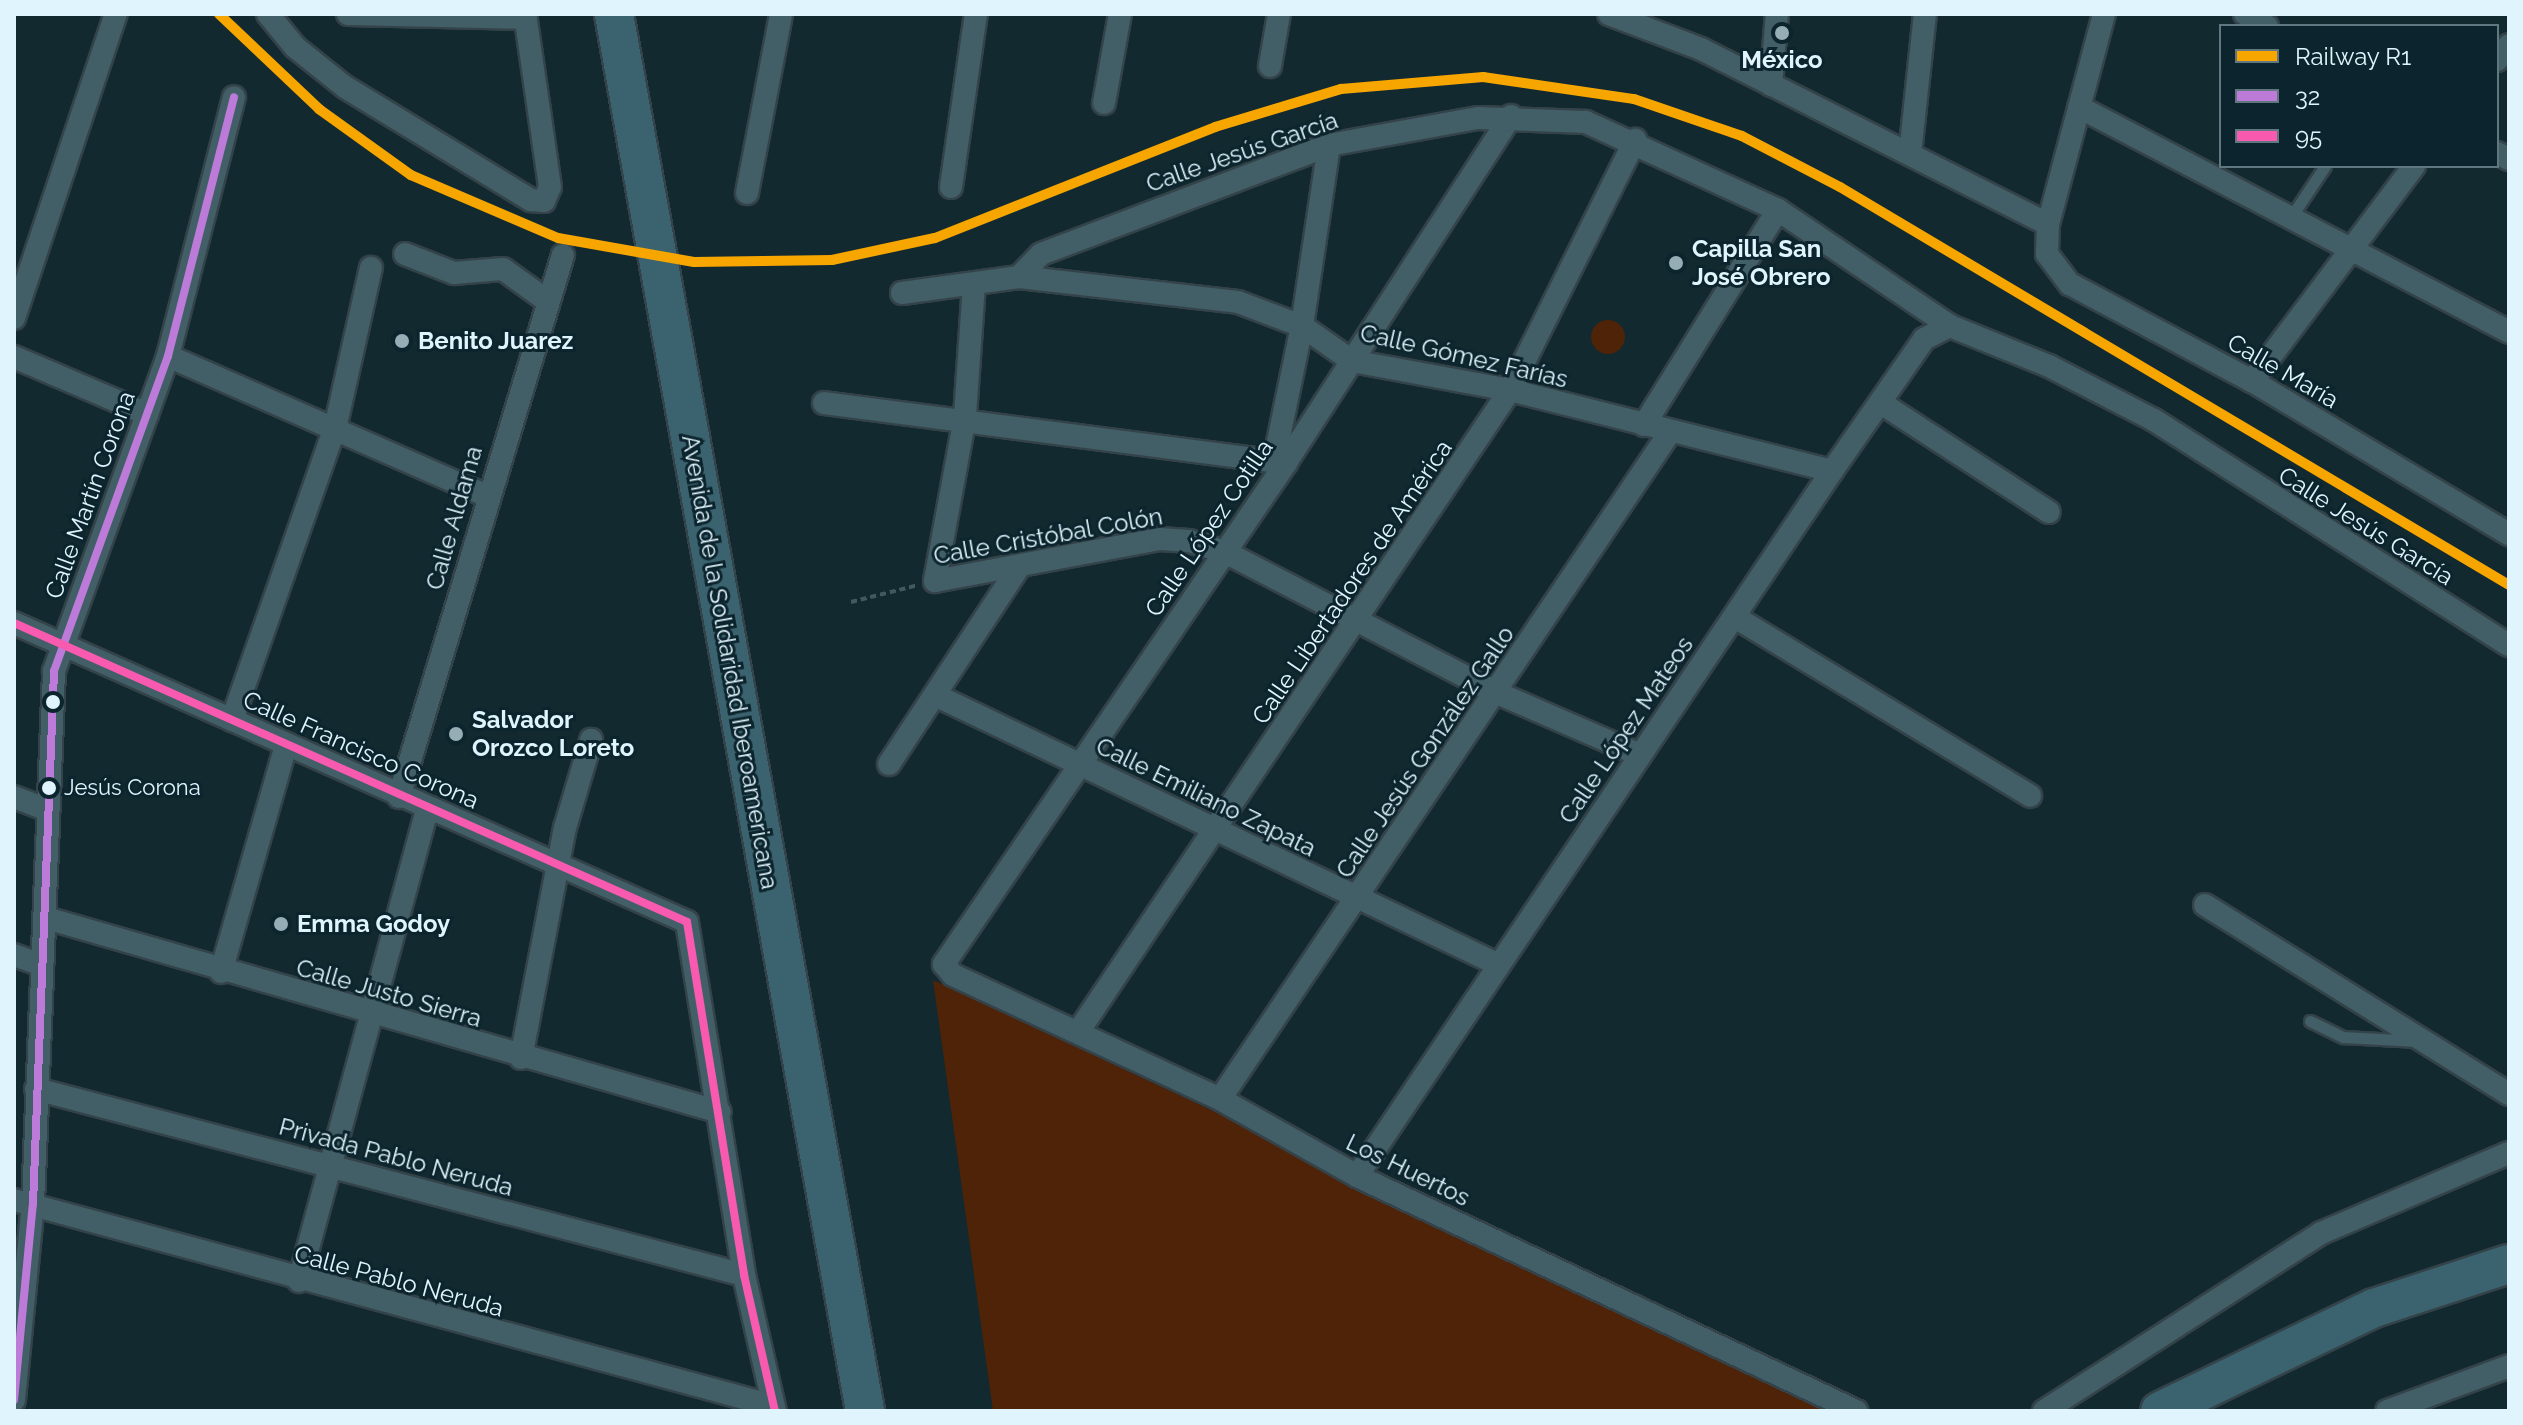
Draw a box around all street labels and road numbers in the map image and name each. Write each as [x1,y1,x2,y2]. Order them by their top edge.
street label: Calle Jesús García [1142,106,1342,198]
street label: Calle Gómez Farías [1357,318,1571,394]
street label: Calle María [2222,328,2344,414]
street label: Calle Martín Corona [39,387,141,603]
street label: Avenida de la Solidaridad Iberoamericana [676,433,784,891]
street label: Calle López Cotilla [1139,434,1279,622]
street label: Calle Libertadores de América [1246,434,1458,730]
street label: Calle Aldama [420,443,488,593]
street label: Calle Jesús García [2273,460,2459,592]
street label: Calle Cristóbal Colón [931,502,1165,570]
street label: Calle Jesús González Gallo [1330,620,1520,884]
street label: Calle López Mateos [1553,631,1699,829]
street label: Calle Francisco Corona [239,685,483,815]
street label: Calle Emiliano Zapata [1091,731,1321,863]
street label: Calle Justo Sierra [293,953,485,1033]
street label: Privada Pablo Neruda [276,1112,516,1202]
street label: Los Huertos [1342,1128,1474,1212]
street label: Calle Pablo Neruda [291,1239,507,1323]

